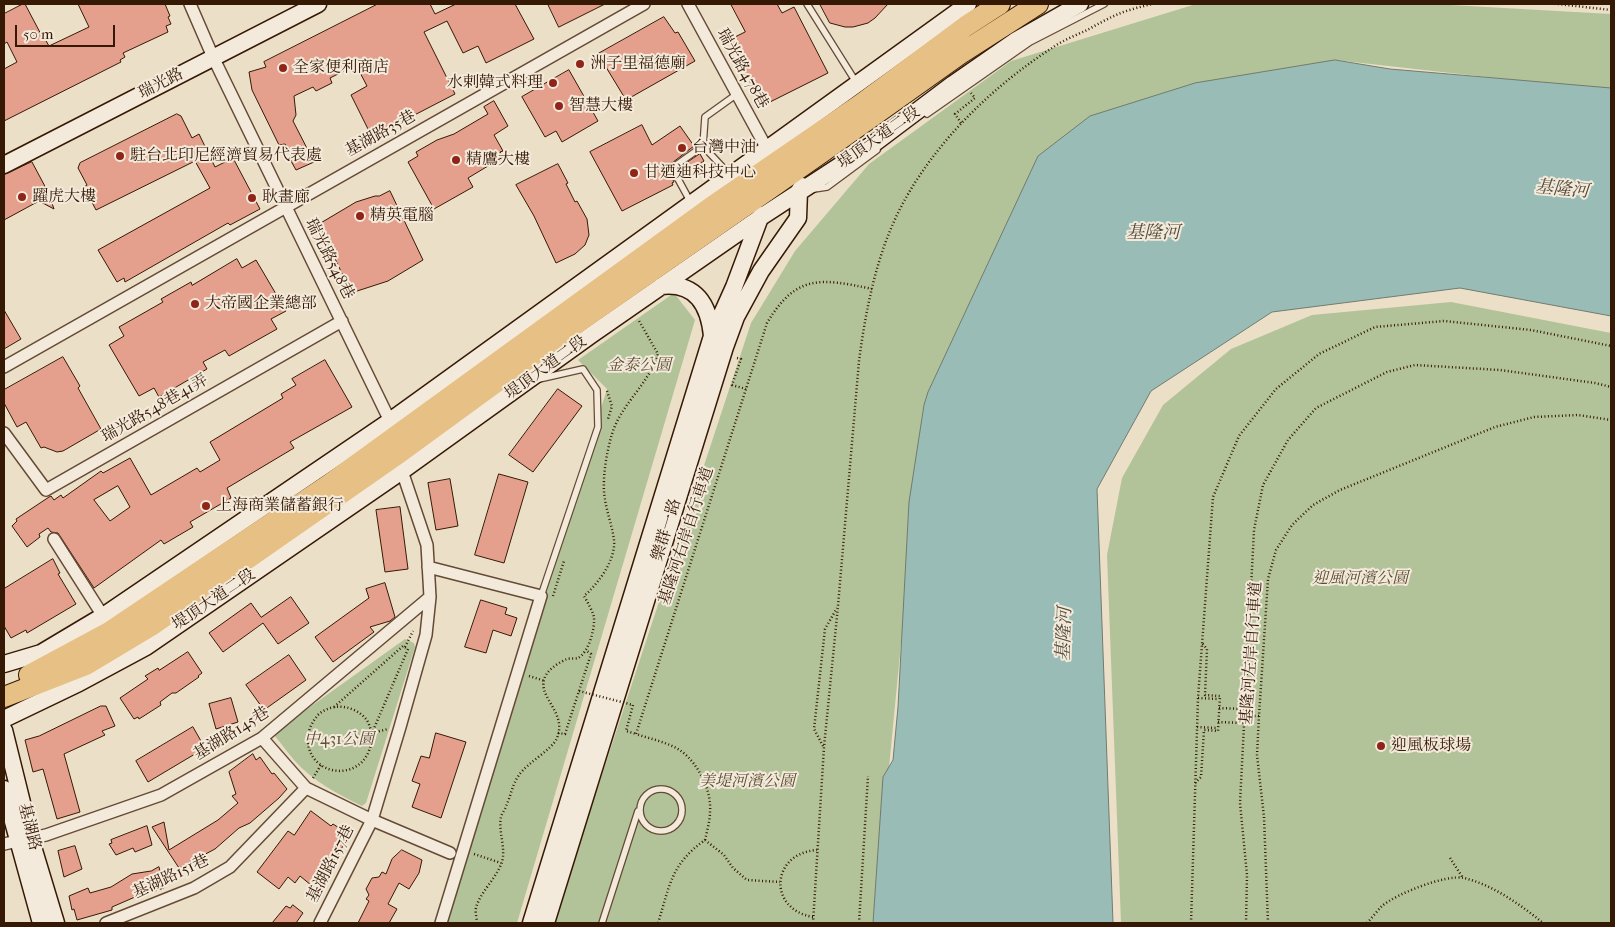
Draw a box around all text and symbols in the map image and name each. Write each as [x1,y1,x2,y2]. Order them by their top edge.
scale bar [18,15,118,47]
text: 50 m [23,25,53,43]
street label: 瑞光路478巷 [712,26,772,112]
place label: 洲子里福德廟 [590,54,686,74]
place label: 全家便利商店 [293,58,389,78]
marker: 洲子里福德廟 [574,58,586,70]
marker: 全家便利商店 [277,62,289,74]
street label: 瑞光路 [135,65,187,103]
place label: 水剌韓式料理 [447,73,543,93]
marker: 水剌韓式料理 [547,77,559,89]
place label: 智慧大樓 [569,96,633,116]
marker: 智慧大樓 [553,100,565,112]
street label: 堤頂大道二段 [834,103,924,173]
street label: 基湖路35巷 [342,107,420,161]
place label: 台灣中油 [692,138,756,158]
marker: 台灣中油 [676,142,688,154]
place label: 駐台北印尼經濟貿易代表處 [130,146,322,166]
marker: 駐台北印尼經濟貿易代表處 [114,150,126,162]
place label: 精鷹大樓 [466,150,530,170]
marker: 精鷹大樓 [450,154,462,166]
place label: 甘迺迪科技中心 [644,163,756,183]
marker: 甘迺迪科技中心 [628,167,640,179]
water label: 基隆河 [1534,177,1590,203]
place label: 躍虎大樓 [32,187,96,207]
place label: 耿畫廊 [262,188,310,208]
marker: 躍虎大樓 [16,191,28,203]
marker: 耿畫廊 [246,192,258,204]
place label: 精英電腦 [370,206,434,226]
marker: 精英電腦 [354,210,366,222]
street label: 瑞光路548巷 [300,215,358,303]
water label: 基隆河 [1126,223,1180,245]
place label: 大帝國企業總部 [205,294,317,314]
marker: 大帝國企業總部 [189,298,201,310]
street label: 堤頂大道二段 [502,332,590,404]
park label: 金泰公園 [607,356,671,376]
street label: 瑞光路548巷41弄 [98,371,212,447]
street label: 基隆河右岸自行車道 [656,465,718,607]
place label: 上海商業儲蓄銀行 [216,496,344,516]
street label: 樂群一路 [648,497,686,563]
marker: 上海商業儲蓄銀行 [200,500,212,512]
street label: 堤頂大道二段 [169,565,259,635]
park label: 迎風河濱公園 [1312,569,1408,589]
street label: 基隆河左岸自行車道 [1237,581,1267,725]
water label: 基隆河 [1053,607,1077,661]
street label: 基湖路145巷 [191,703,273,765]
park label: 中431公園 [304,730,374,750]
place label: 迎風板球場 [1391,736,1471,756]
marker: 迎風板球場 [1375,740,1387,752]
park label: 美堤河濱公園 [699,772,795,792]
street label: 基湖路 [14,801,44,853]
street label: 基湖路157巷 [303,822,359,906]
street label: 基湖路151巷 [130,851,212,903]

